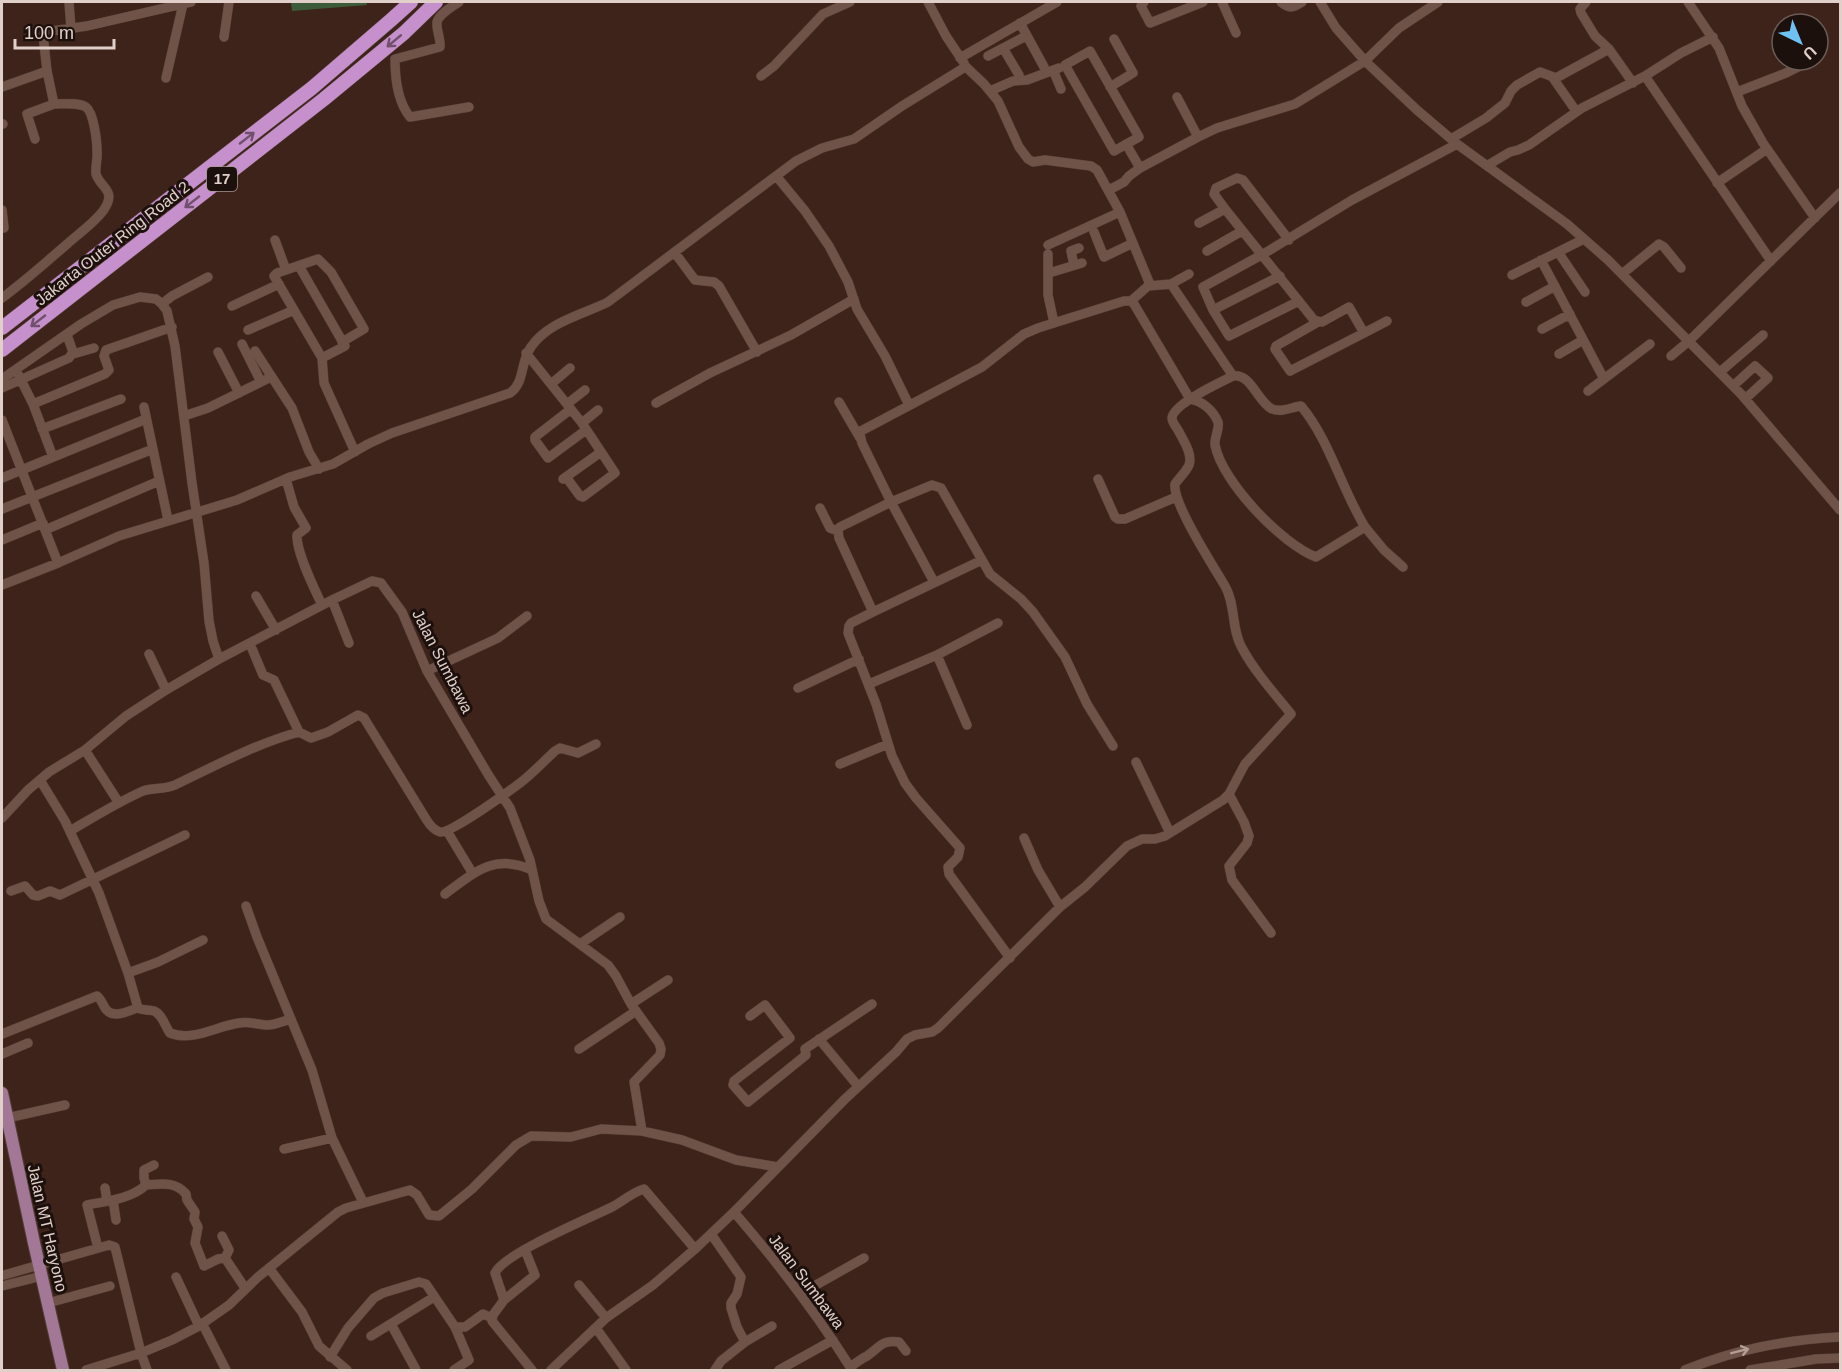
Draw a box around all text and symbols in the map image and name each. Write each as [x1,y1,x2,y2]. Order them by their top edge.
scale bar [15,12,114,50]
north arrow [1770,12,1830,72]
text: 100 m [24,23,74,43]
one-way arrow [386,35,402,48]
text: U [1800,42,1820,63]
one-way arrow [239,131,255,144]
road number: 17 [207,167,237,191]
street label: Jakarta Outer Ring Road 2 [32,178,193,309]
one-way arrow [184,195,200,208]
one-way arrow [30,315,46,328]
street label: Jalan Sumbawa [409,607,476,716]
street label: Jalan MT Haryono [25,1163,70,1294]
street label: Jalan Sumbawa [766,1231,848,1332]
one-way arrow [1730,1345,1749,1357]

